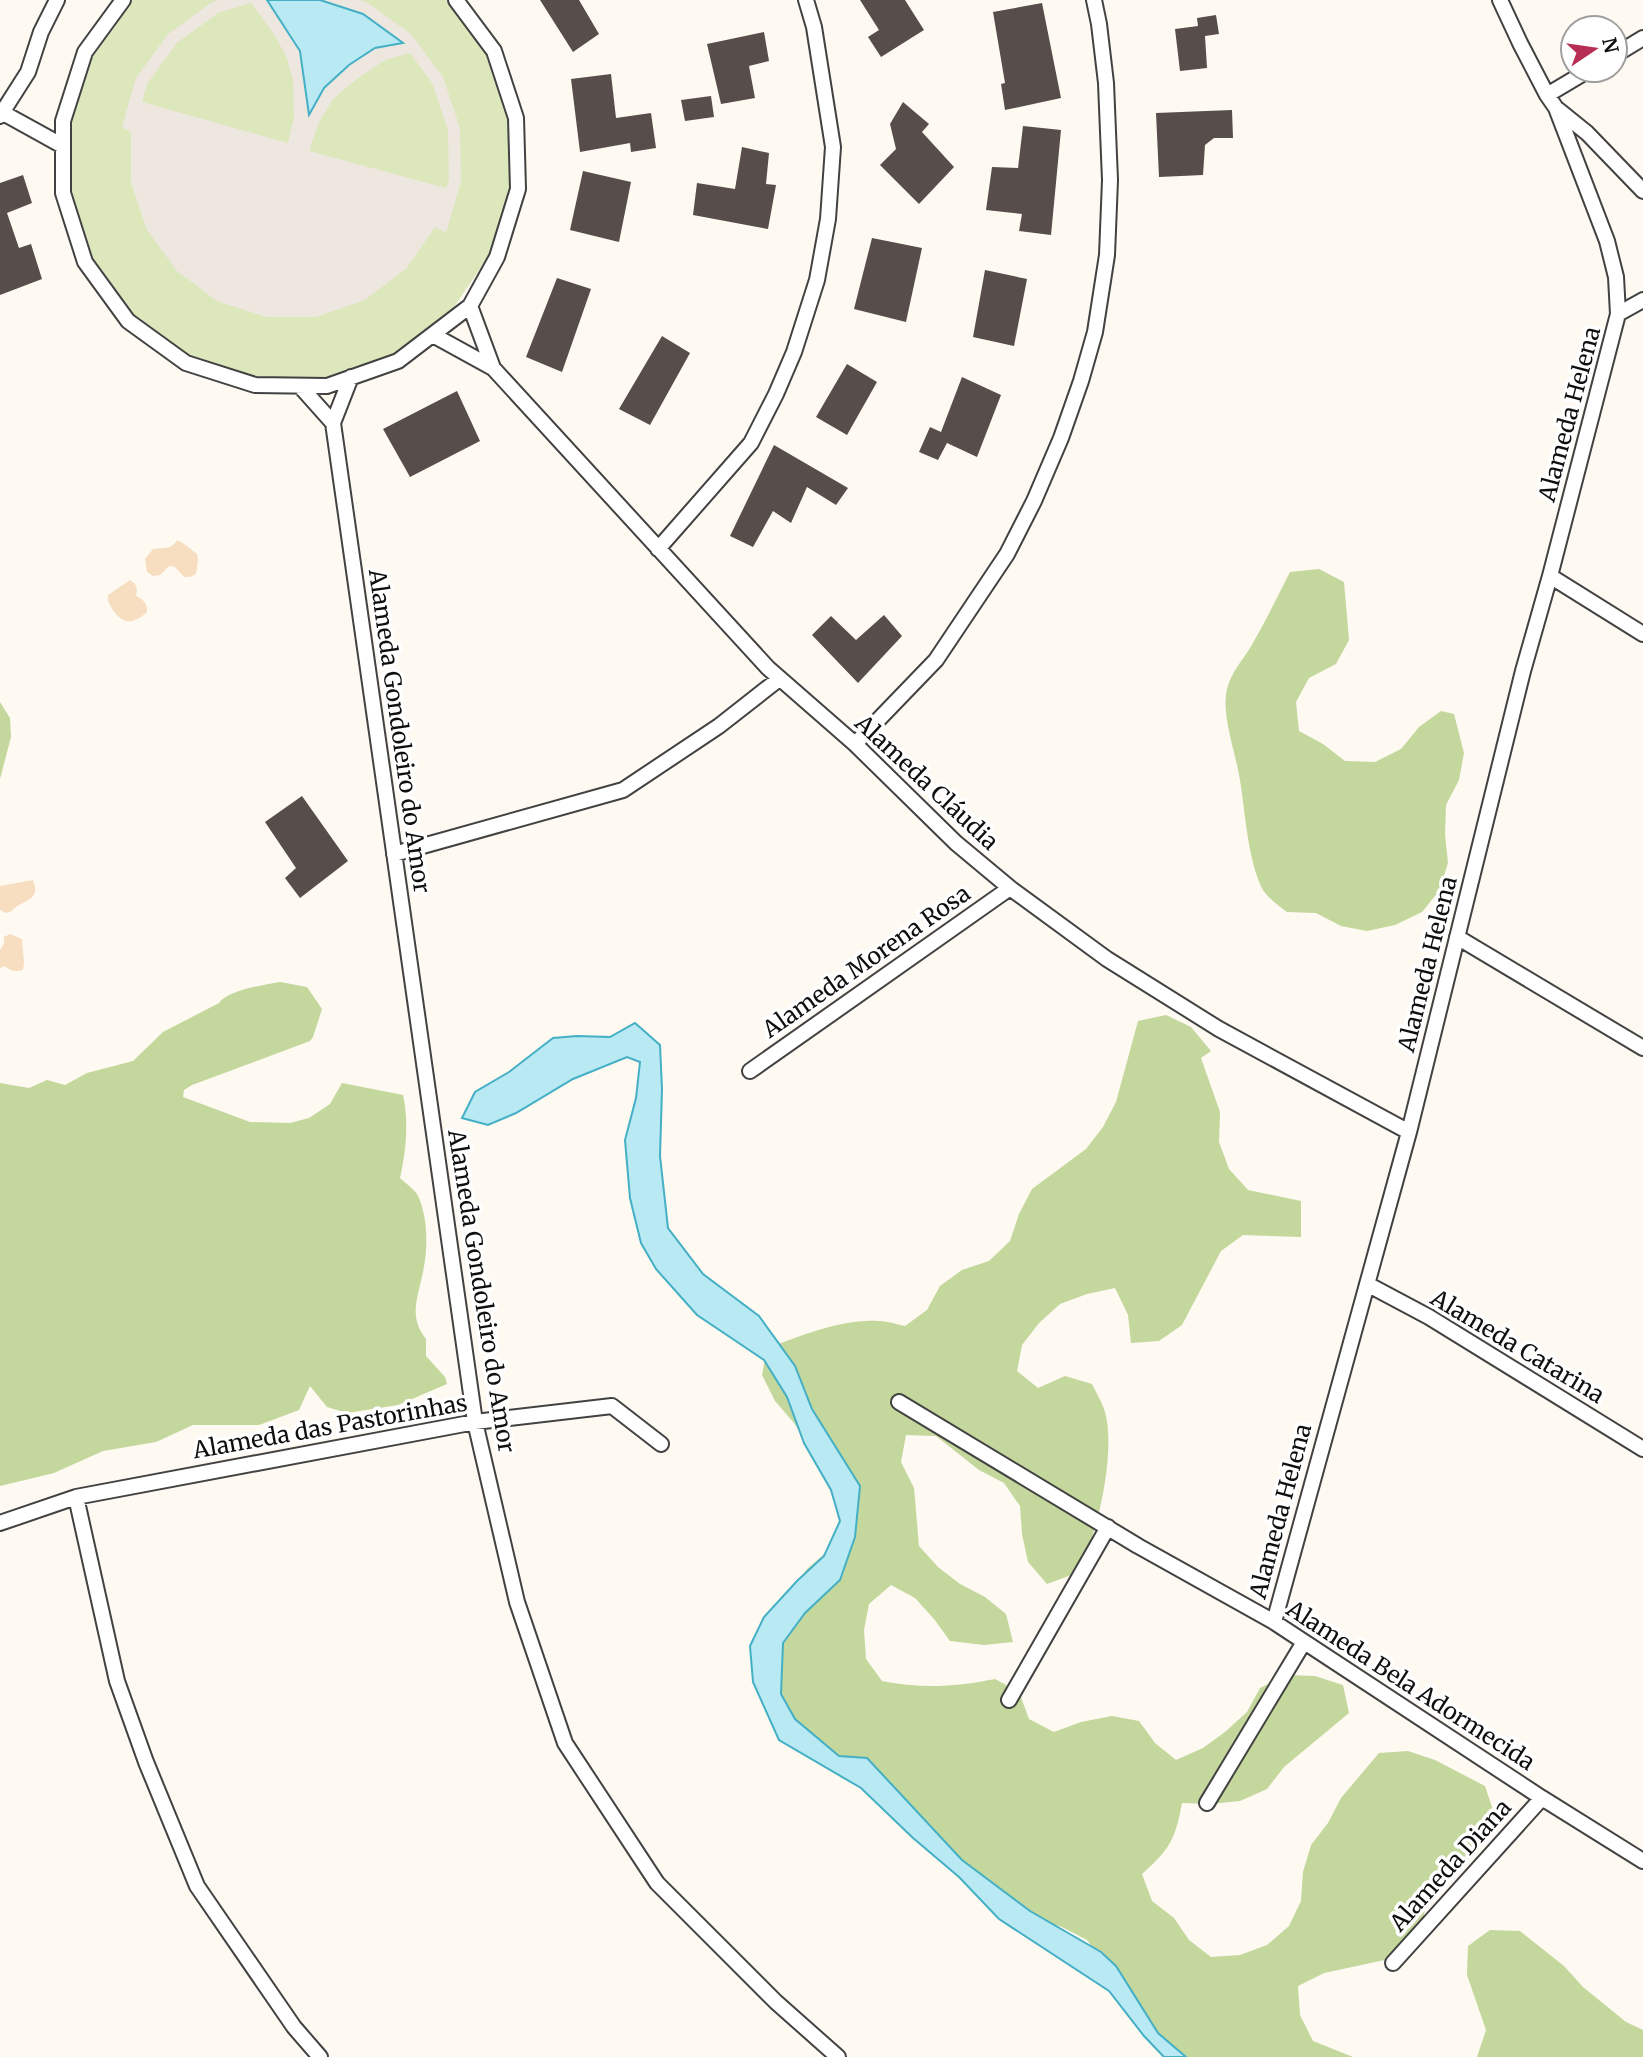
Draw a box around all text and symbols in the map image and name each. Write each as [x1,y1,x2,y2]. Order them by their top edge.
north arrow [1559,14,1629,84]
text: N [1597,35,1624,55]
street label: Alameda Helena [1531,323,1606,506]
street label: Alameda Gondoleiro do Amor [363,566,437,895]
street label: Alameda Cláudia [849,708,1005,856]
street label: Alameda Helena [1391,873,1463,1056]
street label: Alameda Morena Rosa [756,878,975,1044]
street label: Alameda Gondoleiro do Amor [442,1126,522,1455]
street label: Alameda Catarina [1425,1282,1610,1409]
street label: Alameda das Pastorinhas [190,1388,469,1465]
street label: Alameda Helena [1242,1420,1317,1603]
street label: Alameda Bela Adormecida [1281,1593,1541,1776]
street label: Alameda Diana [1382,1793,1517,1938]

